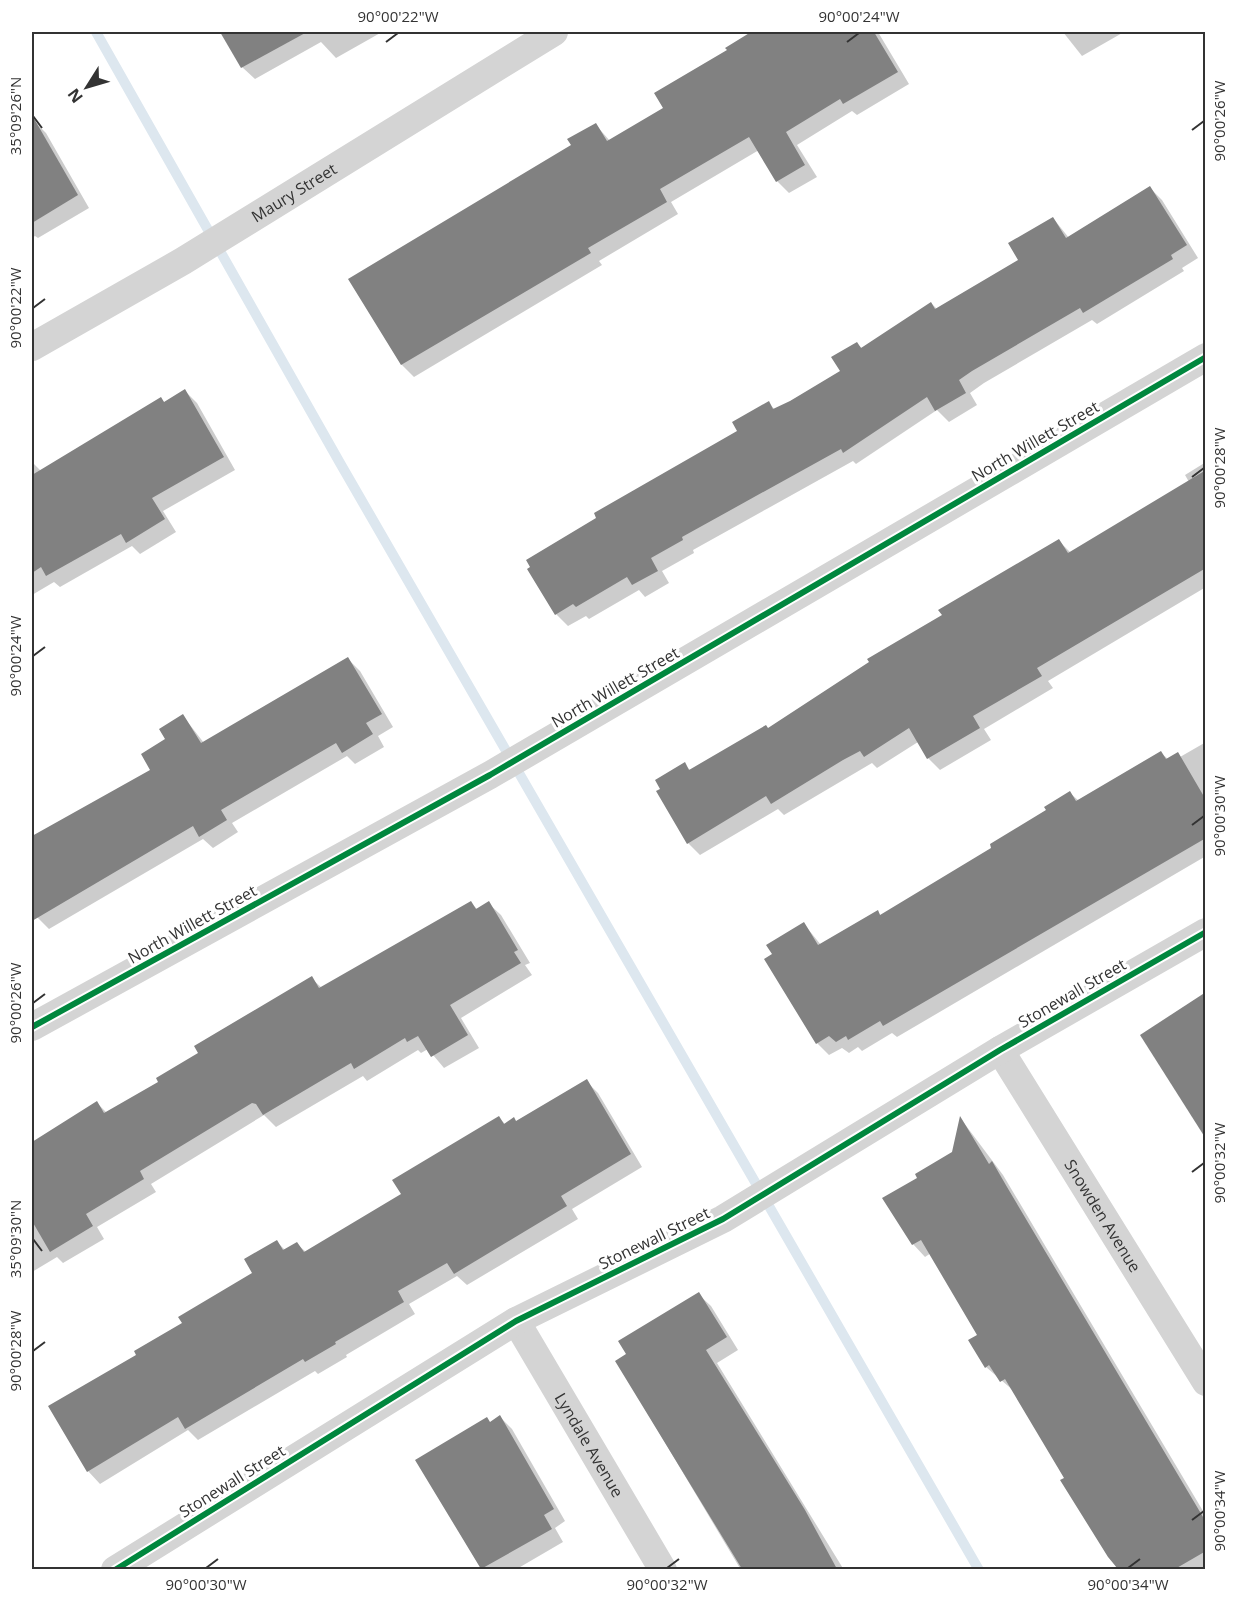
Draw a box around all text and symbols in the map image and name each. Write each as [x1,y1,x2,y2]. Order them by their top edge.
text: 90°00'22"W [358,6,439,26]
text: 90°00'24"W [819,6,900,26]
north arrow [57,57,117,117]
text: 35°09'26"N [5,77,25,155]
text: 90°00'26"W [1209,80,1229,162]
text: N [62,84,88,108]
street label: Maury Street [247,158,341,227]
text: 90°00'22"W [5,267,25,349]
street label: North Willett Street [967,395,1103,487]
text: 90°00'28"W [1209,427,1229,509]
text: 90°00'24"W [5,615,25,697]
street label: North Willett Street [547,641,683,733]
text: 90°00'30"W [1209,775,1229,857]
street label: North Willett Street [124,879,261,969]
street label: Stonewall Street [1014,953,1130,1033]
text: 90°00'26"W [5,962,25,1044]
text: 90°00'32"W [1209,1122,1229,1204]
street label: Snowden Avenue [1059,1155,1146,1276]
text: 35°09'30"N [5,1200,25,1278]
street label: Stonewall Street [595,1201,714,1274]
text: 90°00'28"W [5,1310,25,1392]
street label: Lyndale Avenue [550,1389,629,1501]
street label: Stonewall Street [175,1439,289,1522]
text: 90°00'34"W [1209,1470,1229,1552]
text: 90°00'30"W [166,1574,247,1594]
text: 90°00'32"W [627,1574,708,1594]
text: 90°00'34"W [1088,1574,1169,1594]

